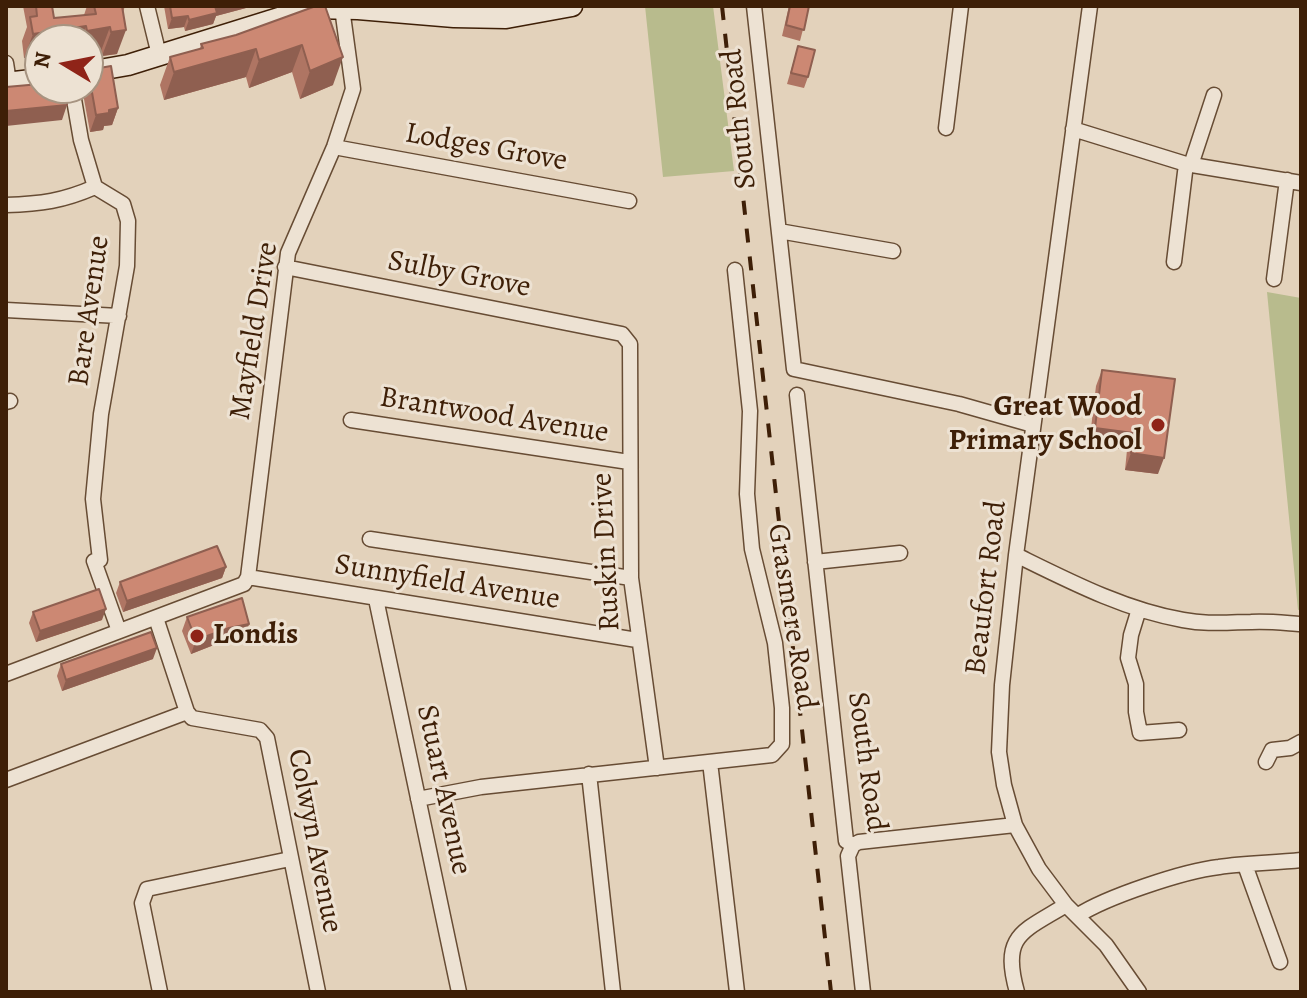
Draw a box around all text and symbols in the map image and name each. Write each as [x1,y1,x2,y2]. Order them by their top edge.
north arrow [24,24,104,104]
street label: South Road [715,47,765,191]
text: N [26,50,58,71]
street label: Lodges Grove [402,116,570,180]
street label: Bare Avenue [62,233,118,389]
street label: Mayfield Drive [223,239,287,423]
street label: Sulby Grove [384,244,534,306]
street label: Brantwood Avenue [377,380,611,452]
place label: Great Wood Primary School [949,390,1142,460]
marker: Great Wood Primary School [1149,416,1167,434]
street label: Ruskin Drive [585,472,629,632]
street label: Beaufort Road [958,499,1016,677]
street label: Grasmere Road [759,521,823,713]
street label: Sunnyfield Avenue [332,547,562,619]
place label: Londis [213,618,298,654]
marker: Londis [188,627,206,645]
street label: South Road [838,690,894,834]
street label: Stuart Avenue [407,702,479,878]
street label: Colwyn Avenue [279,746,349,936]

